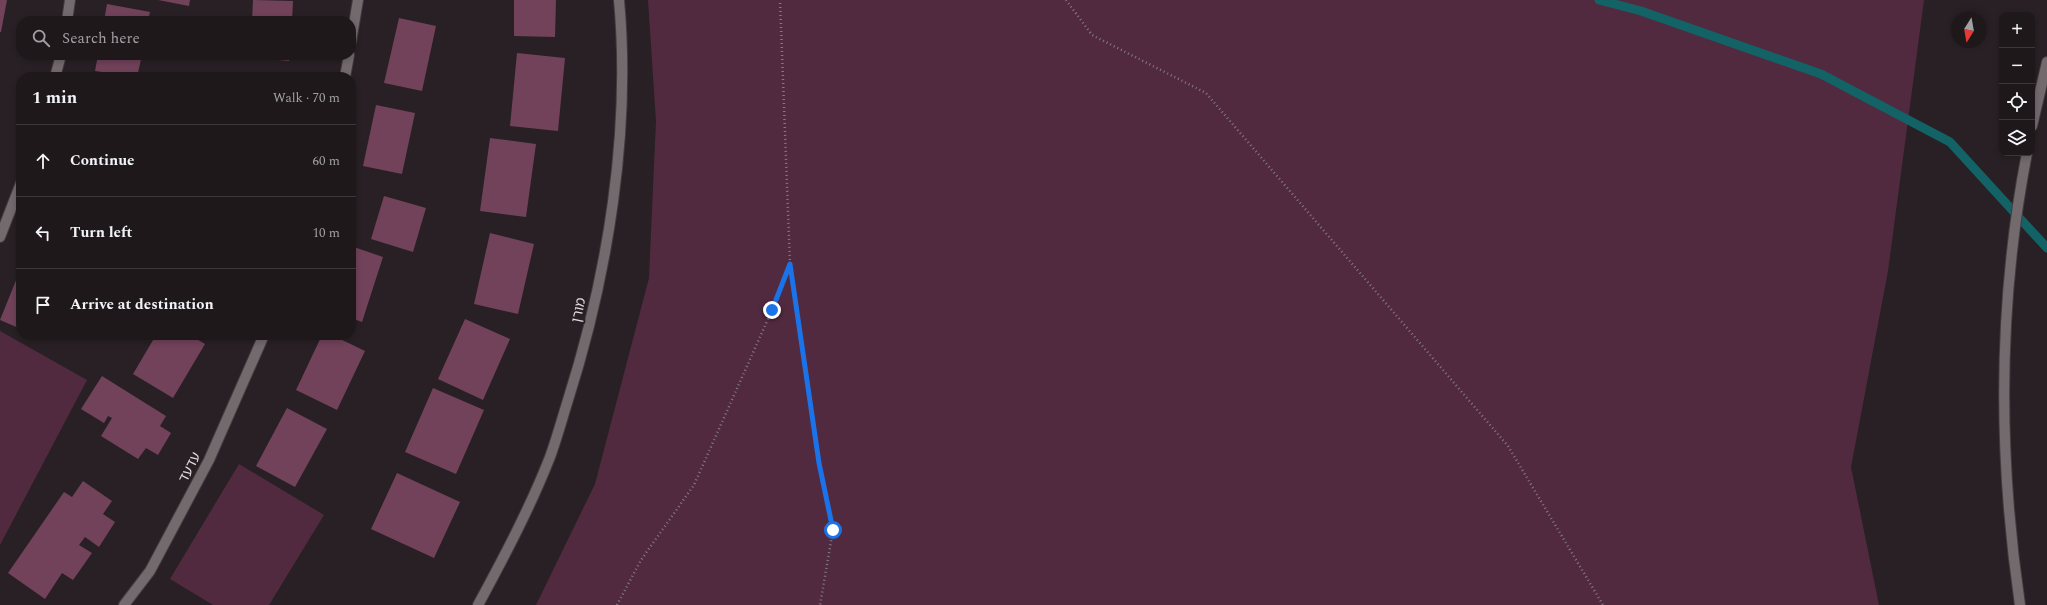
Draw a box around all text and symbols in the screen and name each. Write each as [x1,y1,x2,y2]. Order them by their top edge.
north arrow [1951,12,1987,48]
map controls [1999,12,2035,156]
button: + [1999,12,2035,48]
search box [16,16,356,60]
icon: search [30,27,52,49]
text: Search here [62,27,140,50]
button: − [1999,48,2035,84]
button: locate [1999,84,2035,120]
text: 1 min [32,85,77,111]
text: Walk · 70 m [273,88,340,108]
button: layers [1999,120,2035,156]
text: Continue [70,149,135,172]
icon: ahead [32,150,54,172]
text: 60 m [313,151,340,171]
text: Turn left [70,221,132,244]
icon: left [32,222,54,244]
text: 10 m [313,223,340,243]
text: Arrive at destination [70,293,214,316]
icon: arrive [32,294,54,316]
street label: מורן [566,296,591,325]
route end [763,301,781,319]
street label: עדעד [173,448,206,486]
route start [824,521,842,539]

